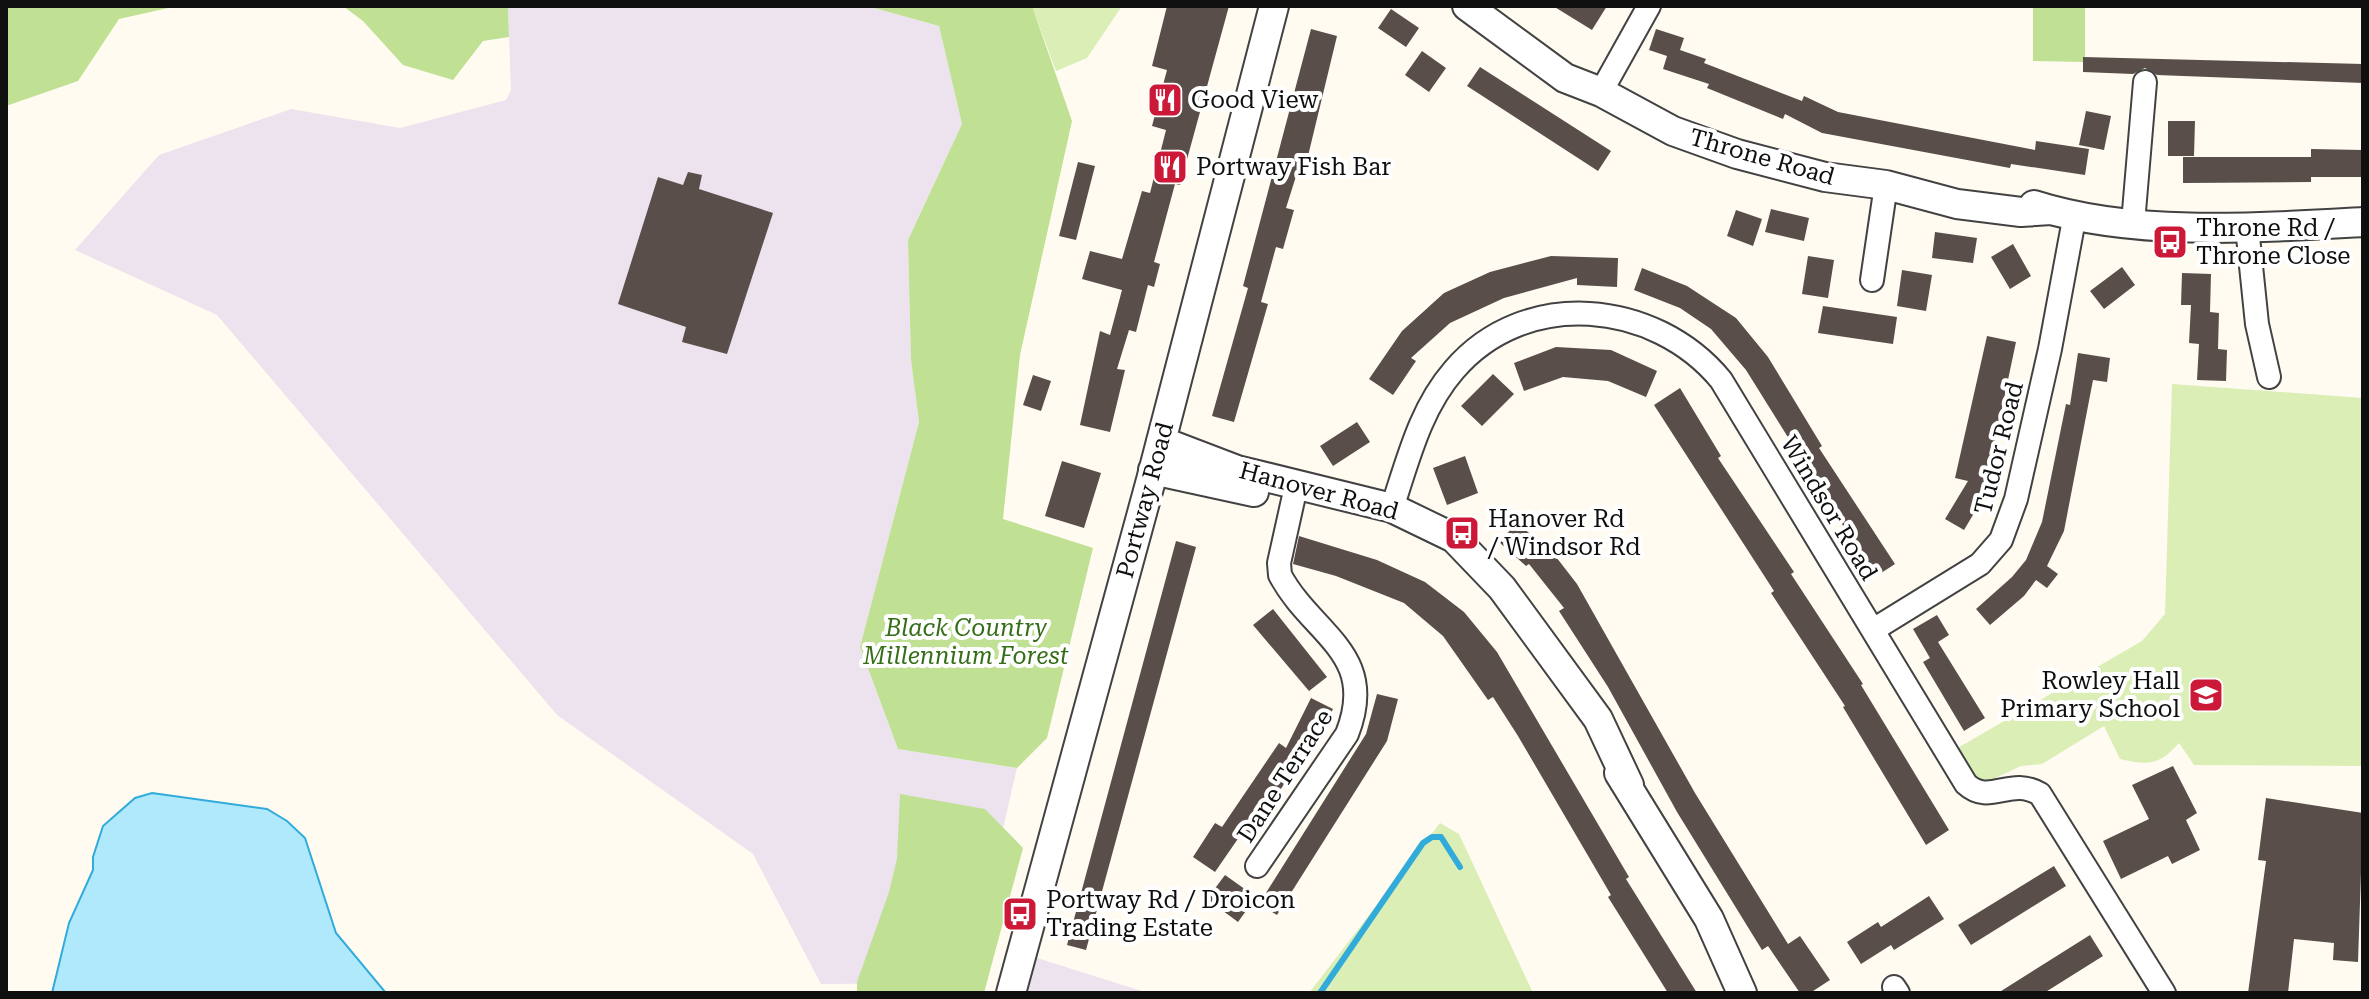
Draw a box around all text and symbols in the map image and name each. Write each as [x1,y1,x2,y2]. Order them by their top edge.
restaurant icon: Good View [1146,81,1184,119]
place label: Good View [1191,86,1318,114]
street label: Throne Road [1686,123,1838,191]
restaurant icon: Portway Fish Bar [1151,148,1189,186]
place label: Portway Fish Bar [1196,153,1391,181]
place label: Throne Rd / Throne Close [2196,214,2350,270]
bus stop icon: Throne Rd / Throne Close [2151,223,2189,261]
street label: Tudor Road [1969,379,2029,517]
street label: Portway Road [1111,419,1179,581]
street label: Windsor Road [1775,431,1883,585]
street label: Hanover Road [1236,456,1402,526]
place label: Hanover Rd / Windsor Rd [1487,505,1641,561]
bus stop icon: Hanover Rd / Windsor Rd [1443,514,1481,552]
park label: Black Country Millennium Forest [862,614,1069,670]
place label: Rowley Hall Primary School [2000,667,2180,723]
school or university icon: Rowley Hall Primary School [2187,676,2225,714]
street label: Dane Terrace [1232,704,1338,848]
place label: Portway Rd / Droicon Trading Estate [1046,886,1295,942]
bus stop icon: Portway Rd / Droicon Trading Estate [1001,895,1039,933]

